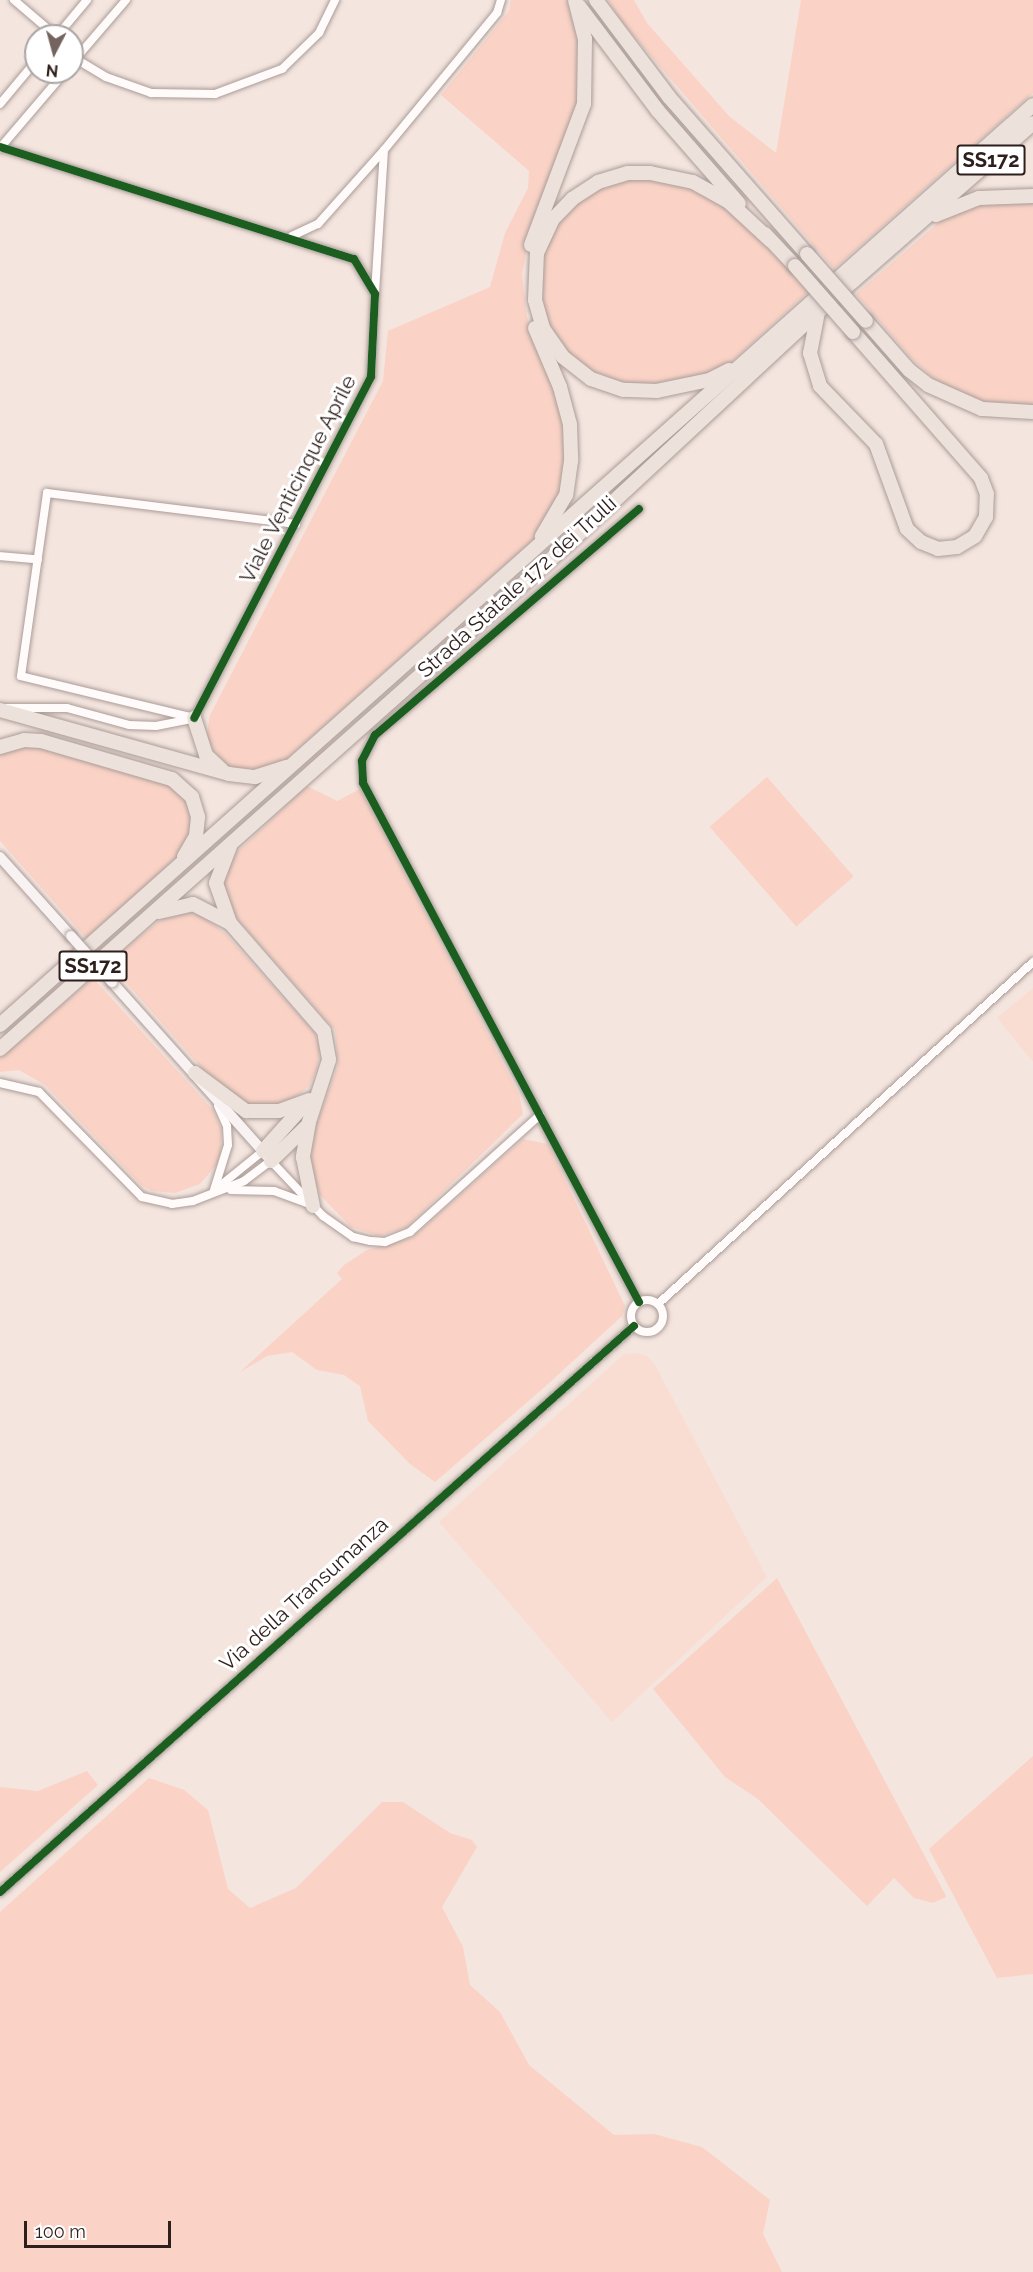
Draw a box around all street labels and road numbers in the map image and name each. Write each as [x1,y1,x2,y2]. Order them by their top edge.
road number: SS172 [956,143,1026,177]
street label: Viale Venticinque Aprile [234,370,362,588]
street label: Strada Statale 172 dei Trulli [412,491,622,683]
road number: SS172 [58,949,128,983]
street label: Via della Transumanza [214,1512,394,1676]

